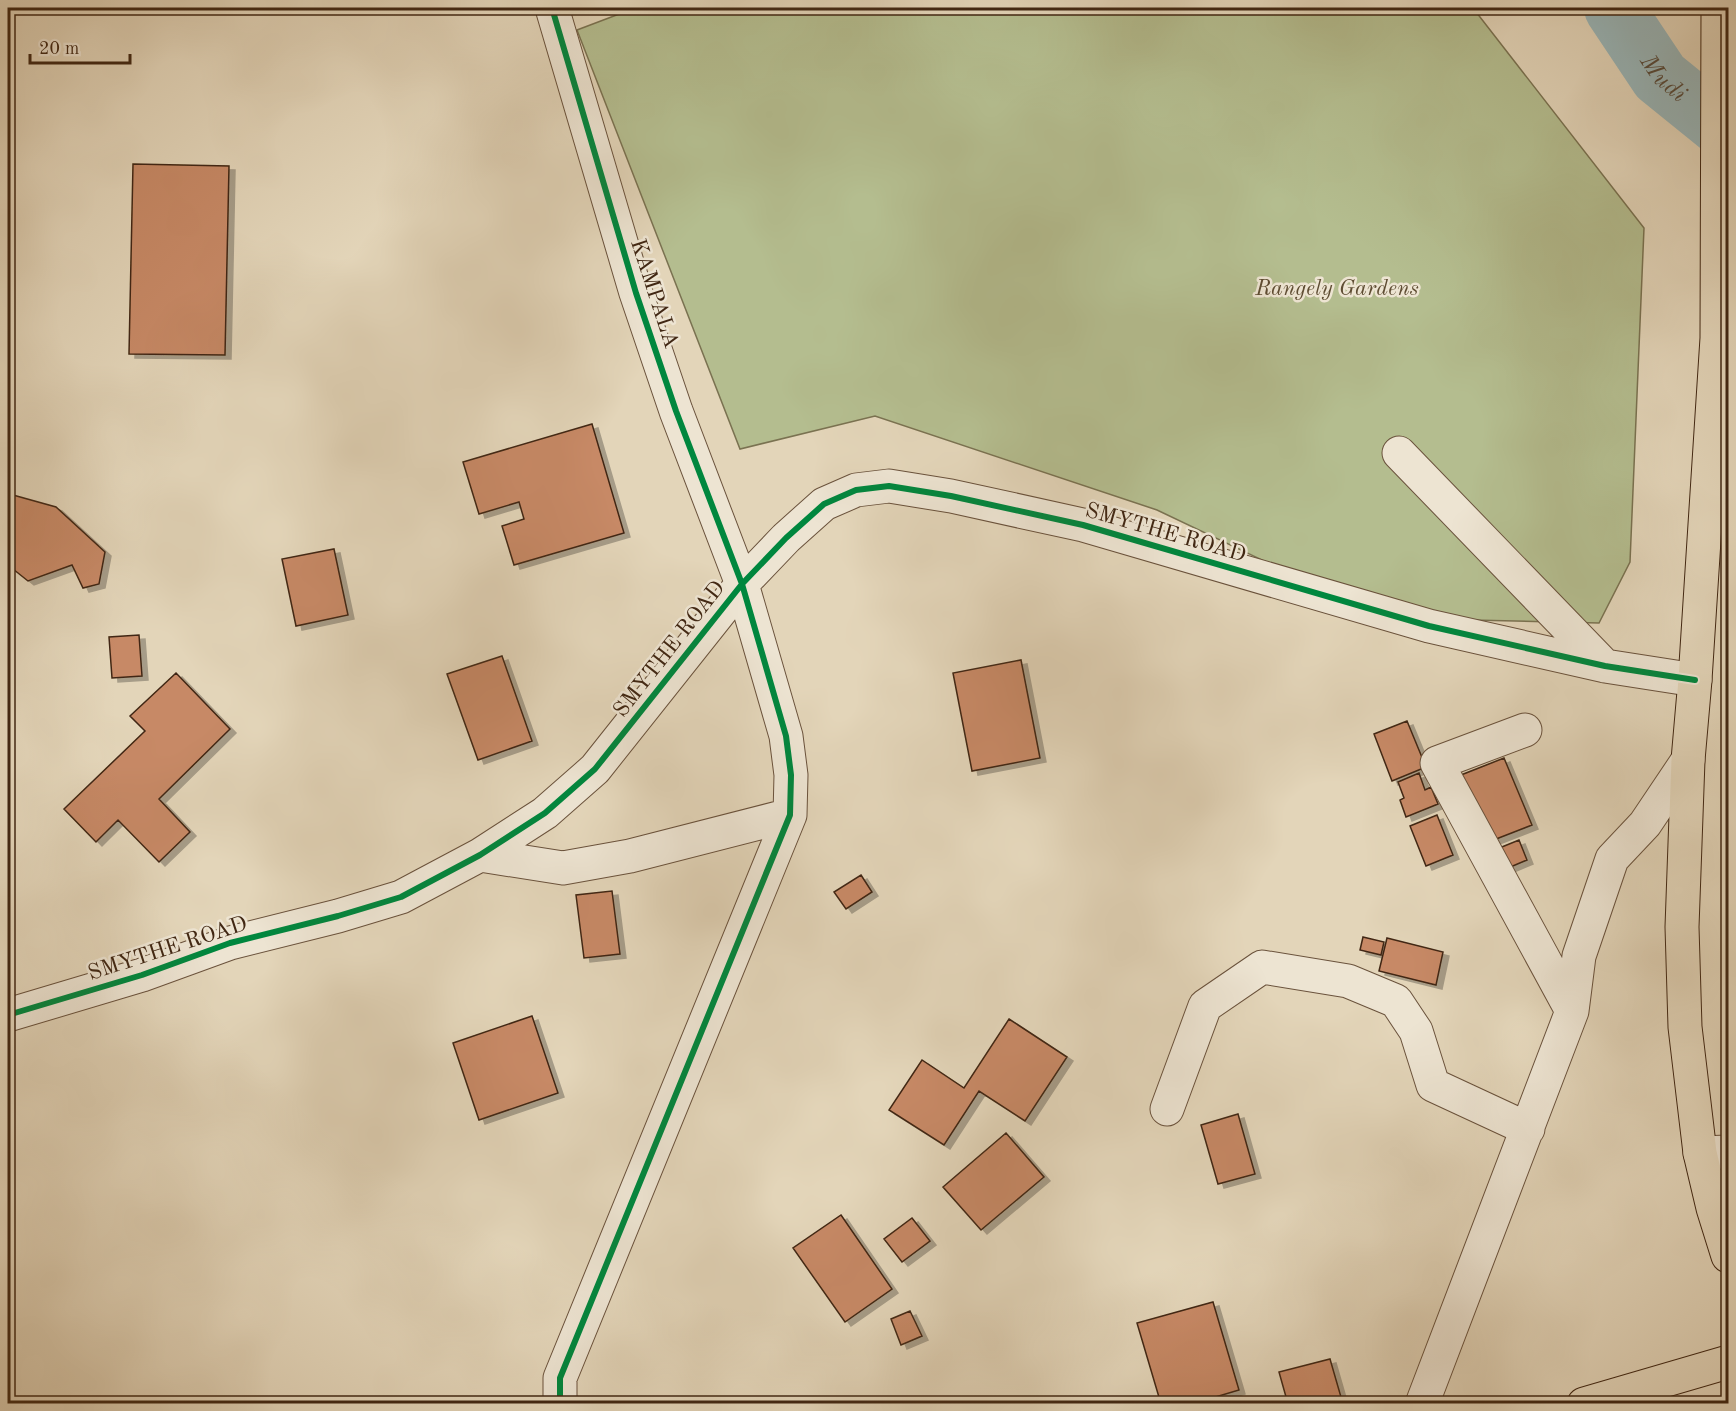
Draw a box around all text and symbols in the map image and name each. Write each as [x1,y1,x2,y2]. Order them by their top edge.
scale bar [30,27,130,65]
text: 20 m [39,40,79,58]
water label: Mudi [1634,50,1690,107]
street label: KAMPALA [626,236,682,351]
park label: Rangely Gardens [1254,278,1419,300]
street label: SMYTHE ROAD [1082,499,1248,566]
street label: SMYTHE ROAD [610,577,729,722]
street label: SMYTHE ROAD [85,913,250,985]

